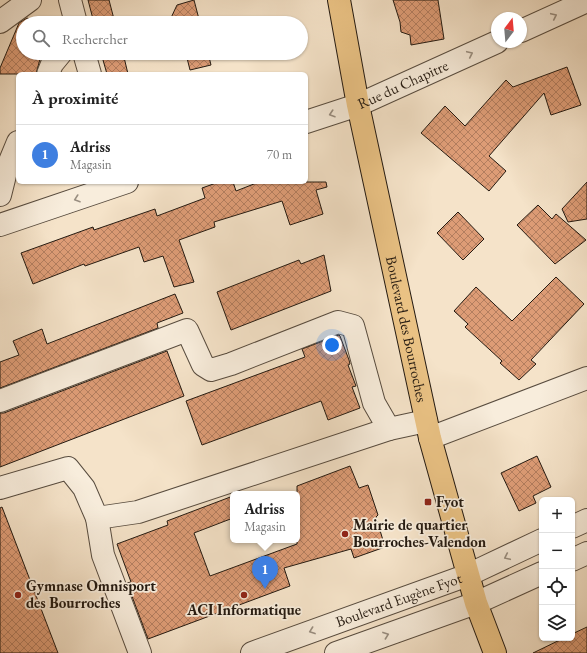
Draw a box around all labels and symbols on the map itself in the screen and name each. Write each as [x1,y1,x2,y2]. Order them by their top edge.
north arrow [491,12,527,48]
one-way arrow [550,13,557,21]
one-way arrow [465,51,473,59]
street label: Rue du Chapitre [354,55,451,113]
one-way arrow [328,109,335,118]
one-way arrow [73,194,80,203]
street label: Boulevard des Bourroches [382,254,432,404]
your location [322,335,342,355]
place label: Fyot [436,492,464,511]
marker: Fyot [423,497,433,507]
place label: Mairie de quartier Bourroches-Valendon [353,515,487,551]
marker: Mairie de quartier Bourroches-Valendon [340,529,350,539]
one-way arrow [503,552,511,560]
pin: 1 [252,556,278,589]
street label: Boulevard Eugène Fyot [333,568,464,631]
place label: Gymnase Omnisport des Bourroches [26,576,156,612]
marker: Gymnase Omnisport des Bourroches [13,590,23,600]
marker: ACI Informatique [239,590,249,600]
place label: ACI Informatique [186,600,301,619]
one-way arrow [309,626,316,634]
one-way arrow [382,632,389,640]

